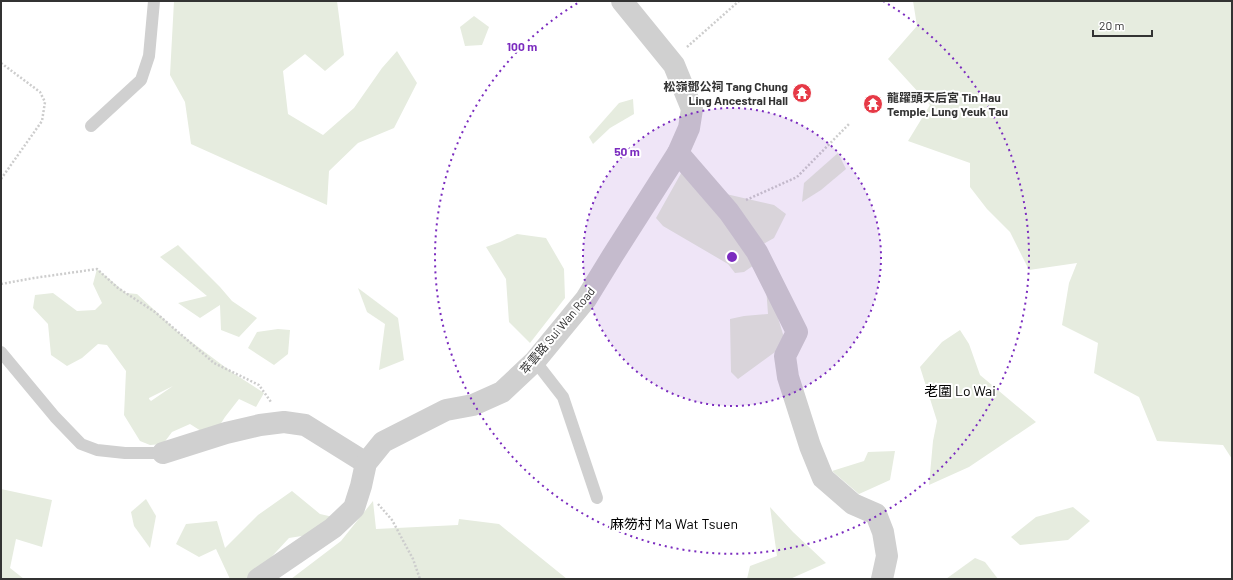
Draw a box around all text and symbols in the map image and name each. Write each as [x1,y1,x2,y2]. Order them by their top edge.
scale bar [1093,12,1152,38]
text: 20 m [1099,18,1125,32]
text: 100 m [507,39,537,53]
place label: 松嶺鄧公祠 Tang Chung Ling Ancestral Hall [663,79,788,107]
temple icon: 松嶺鄧公祠 Tang Chung Ling Ancestral Hall [791,82,813,104]
place label: 龍躍頭天后宮 Tin Hau Temple, Lung Yeuk Tau [887,90,1008,118]
temple icon: 龍躍頭天后宮 Tin Hau Temple, Lung Yeuk Tau [862,93,884,115]
text: 50 m [614,144,640,158]
centre of rings [725,250,739,264]
street label: 萃雲路 Sui Wan Road [517,284,597,376]
district label: 老圍 Lo Wai [924,382,996,399]
district label: 麻笏村 Ma Wat Tsuen [610,515,738,532]

